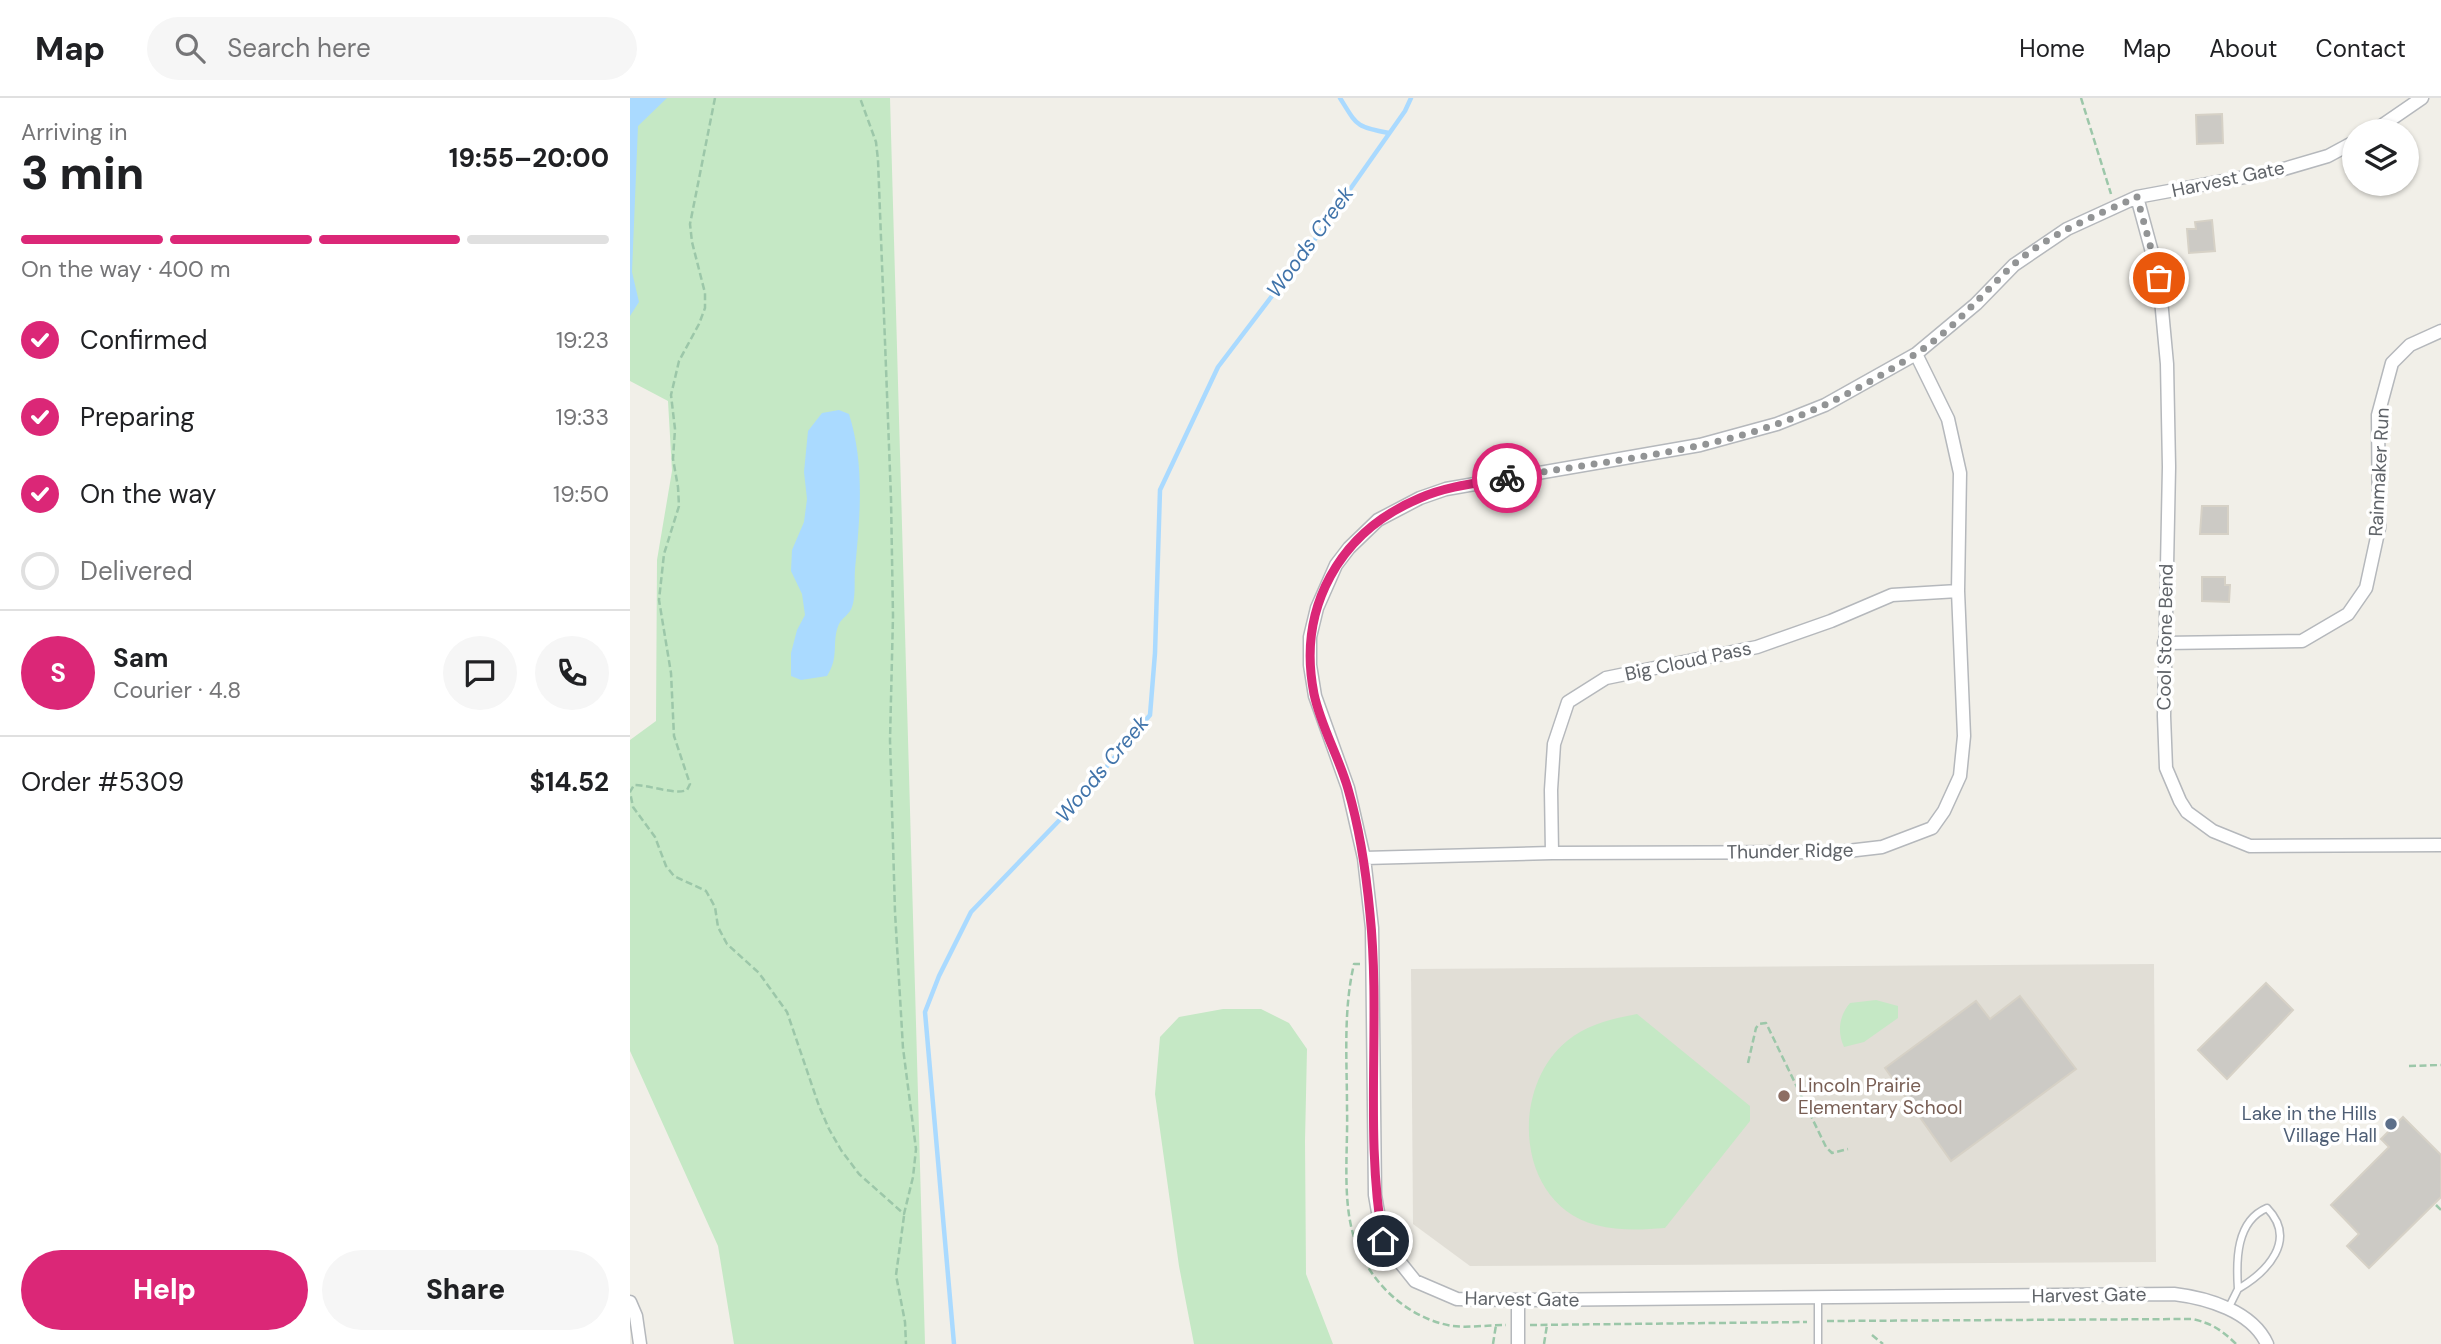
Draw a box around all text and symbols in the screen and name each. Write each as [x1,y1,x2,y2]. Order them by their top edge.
search box [147,17,637,80]
text: Map [35,27,105,70]
icon: search [171,29,209,67]
text: Search here [227,31,371,65]
text: Home [2019,33,2085,64]
text: Map [2123,33,2171,64]
text: About [2209,33,2278,64]
text: Contact [2316,33,2406,64]
text: Arriving in [21,117,127,147]
map controls [2342,119,2419,196]
button: layers [2342,119,2419,196]
text: 19:55–20:00 [449,141,609,175]
text: 3 min [21,143,144,203]
street label: Harvest Gate [2169,155,2287,203]
water label: Woods Creek [1260,180,1360,303]
pin [2129,248,2189,308]
text: On the way · 400 m [21,254,230,284]
icon: bag [2140,259,2178,297]
icon: check [21,321,59,359]
text: Confirmed [80,323,207,357]
text: 19:23 [556,325,609,355]
icon: check [21,398,59,436]
text: Preparing [80,400,195,434]
text: 19:33 [556,402,609,432]
street label: Rainmaker Run [2363,407,2395,537]
courier [1472,443,1542,513]
icon: bike [1488,459,1526,497]
icon: check [21,475,59,513]
text: On the way [80,477,216,511]
text: 19:50 [553,479,609,509]
text: Delivered [80,554,193,588]
street label: Cool Stone Bend [2151,563,2179,711]
street label: Big Cloud Pass [1622,635,1754,687]
button: chat [443,636,517,710]
button: phone [535,636,609,710]
text: Sam [113,641,168,675]
text: S [50,656,66,690]
text: Courier · 4.8 [113,675,241,705]
water label: Woods Creek [1049,710,1155,828]
text: Order #5309 [21,765,184,799]
text: $14.52 [529,765,609,799]
street label: Thunder Ridge [1726,837,1854,865]
place label: Lincoln Prairie Elementary School [1798,1073,1962,1120]
marker: Lincoln Prairie Elementary School [1776,1088,1792,1104]
place label: Lake in the Hills Village Hall [2242,1101,2377,1148]
marker: Lake in the Hills Village Hall [2383,1116,2399,1132]
pin [1353,1211,1413,1271]
icon: home [1364,1222,1402,1260]
button: Help [21,1250,308,1330]
button: Share [322,1250,609,1330]
street label: Harvest Gate [2031,1282,2147,1308]
street label: Harvest Gate [1464,1286,1580,1312]

